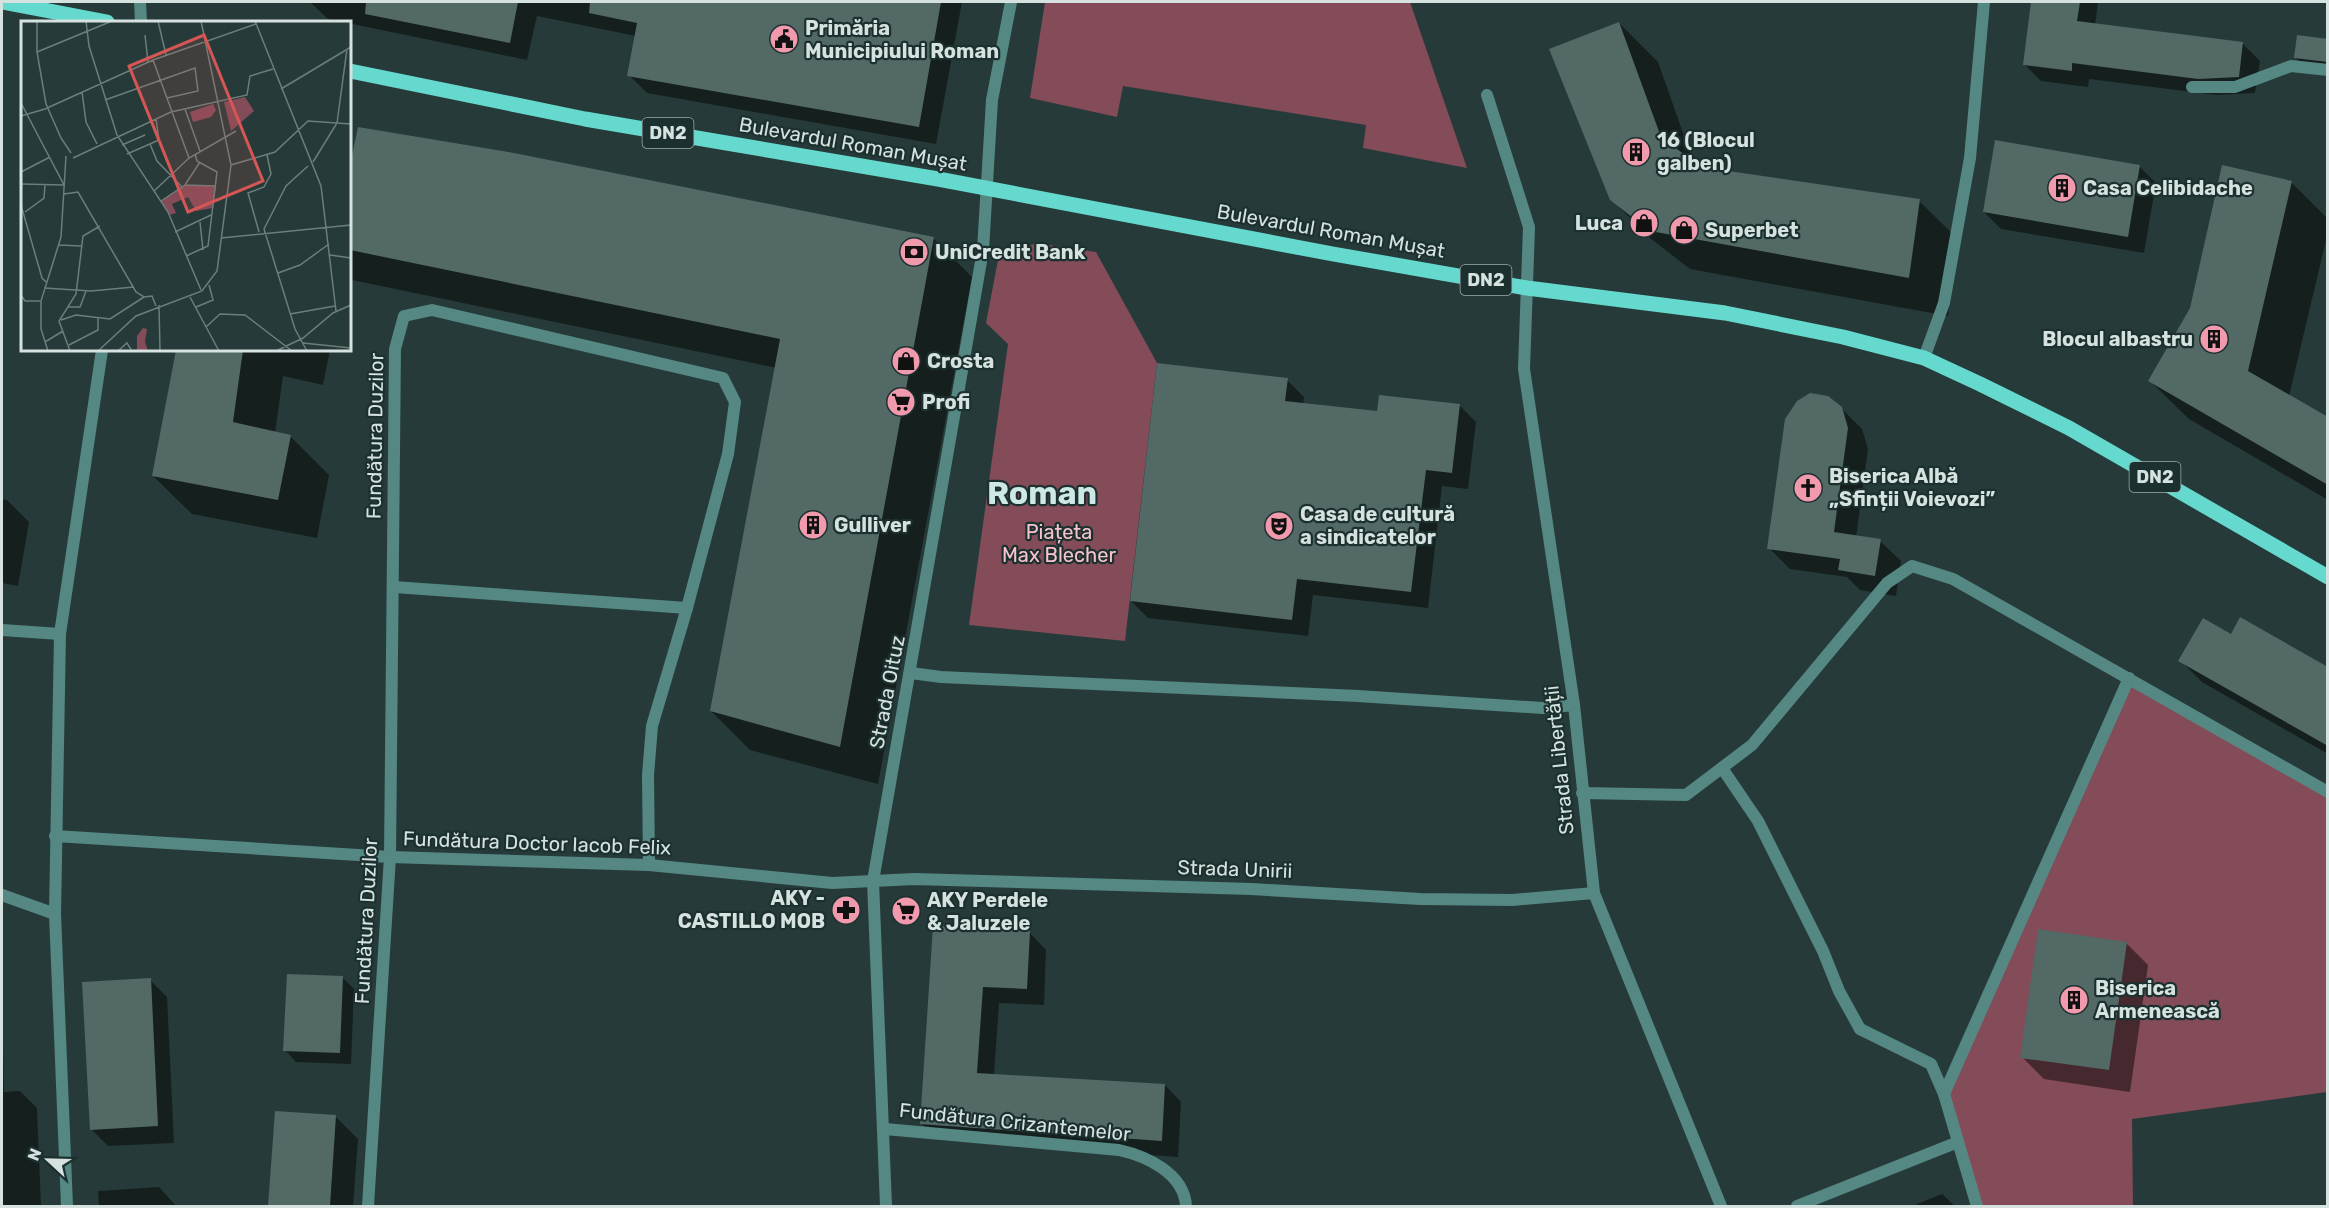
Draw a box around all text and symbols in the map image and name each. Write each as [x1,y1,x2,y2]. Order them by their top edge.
place label: Primăria Municipiului Roman [805,16,999,63]
inset map [21,21,351,351]
public building icon: Primăria Municipiului Roman [768,23,800,55]
street label: Bulevardul Roman Mușat [737,112,969,176]
road number: DN2 [642,118,694,148]
place label: 16 (Blocul galben) [1657,128,1755,175]
building icon: 16 (Blocul galben) [1620,136,1652,168]
building icon: Casa Celibidache [2046,172,2078,204]
place label: Casa Celibidache [2083,176,2253,200]
street label: Bulevardul Roman Mușat [1215,199,1447,263]
shop icon: Luca [1628,207,1660,239]
place label: Luca [1575,211,1623,235]
shop icon: Superbet [1668,214,1700,246]
place label: Superbet [1705,218,1798,242]
bank icon: UniCredit Bank [898,236,930,268]
place label: UniCredit Bank [935,240,1086,264]
road number: DN2 [1460,265,1512,295]
building icon: Blocul albastru [2198,323,2230,355]
place label: Blocul albastru [2042,327,2193,351]
shop icon: Crosta [890,345,922,377]
place label: Crosta [927,349,994,373]
street label: Fundătura Duzilor [362,352,388,519]
supermarket icon: Profi [885,386,917,418]
place label: Profi [922,390,970,414]
road number: DN2 [2130,462,2180,492]
place label: Biserica Albă „Sfinții Voievozi” [1829,464,1996,511]
church icon: Biserica Albă „Sfinții Voievozi” [1792,472,1824,504]
district label: Roman [987,474,1097,512]
place label: Casa de cultură a sindicatelor [1300,502,1455,549]
building icon: Gulliver [797,509,829,541]
theatre icon: Casa de cultură a sindicatelor [1263,510,1295,542]
place label: Gulliver [834,513,911,537]
park label: Piațeta Max Blecher [1002,520,1116,567]
street label: Strada Oituz [864,633,910,751]
street label: Strada Libertății [1539,684,1579,836]
street label: Fundătura Doctor Iacob Felix [403,826,672,860]
street label: Fundătura Duzilor [350,837,382,1005]
street label: Strada Unirii [1177,855,1293,883]
place label: AKY - CASTILLO MOB [678,886,825,933]
place label: AKY Perdele & Jaluzele [927,888,1048,935]
pharmacy icon: AKY - CASTILLO MOB [830,894,862,926]
supermarket icon: AKY Perdele & Jaluzele [890,895,922,927]
place label: Biserica Armenească [2095,976,2220,1023]
building icon: Biserica Armenească [2058,984,2090,1016]
street label: Fundătura Crizantemelor [898,1098,1132,1146]
north arrow [18,1130,78,1190]
text: N [24,1146,46,1163]

